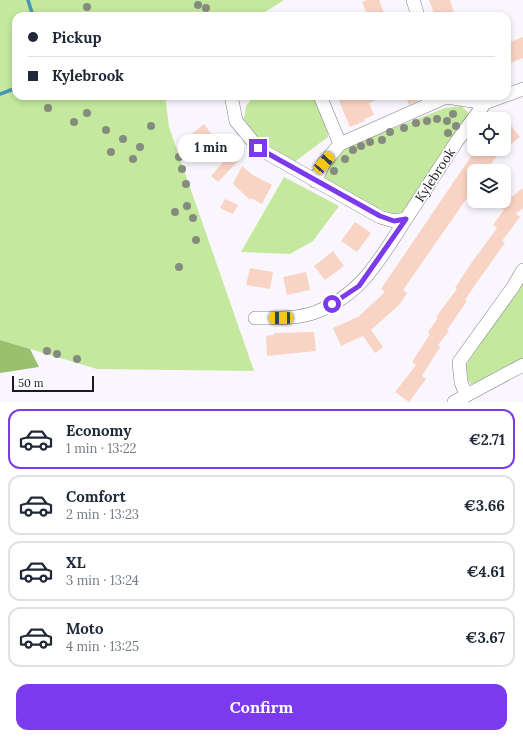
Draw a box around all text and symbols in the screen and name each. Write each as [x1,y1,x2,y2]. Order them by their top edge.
text: Pickup [52,28,101,47]
text: Kylebrook [52,66,124,85]
map controls [467,112,511,208]
button: locate [467,112,511,156]
callout: 1 min [178,134,244,162]
text: 1 min [194,139,228,156]
route end [249,139,267,157]
street label: Kylebrook [411,145,459,205]
car [312,150,336,176]
button: layers [467,164,511,208]
route start [323,295,341,313]
car [269,312,293,324]
scale bar [12,374,94,393]
text: 50 m [18,376,44,390]
icon: car [18,421,54,457]
text: Economy [66,421,131,440]
text: €2.71 [469,430,505,449]
text: 1 min · 13:22 [66,440,137,457]
icon: car [18,487,54,523]
text: Comfort [66,487,126,506]
text: €3.66 [464,496,505,515]
text: 2 min · 13:23 [66,506,139,523]
icon: car [18,553,54,589]
text: XL [66,553,86,572]
text: €4.61 [466,562,505,581]
text: 3 min · 13:24 [66,572,139,589]
icon: car [18,619,54,655]
text: Moto [66,619,103,638]
text: €3.67 [465,628,505,647]
text: 4 min · 13:25 [66,638,139,655]
button: Confirm [16,684,507,730]

